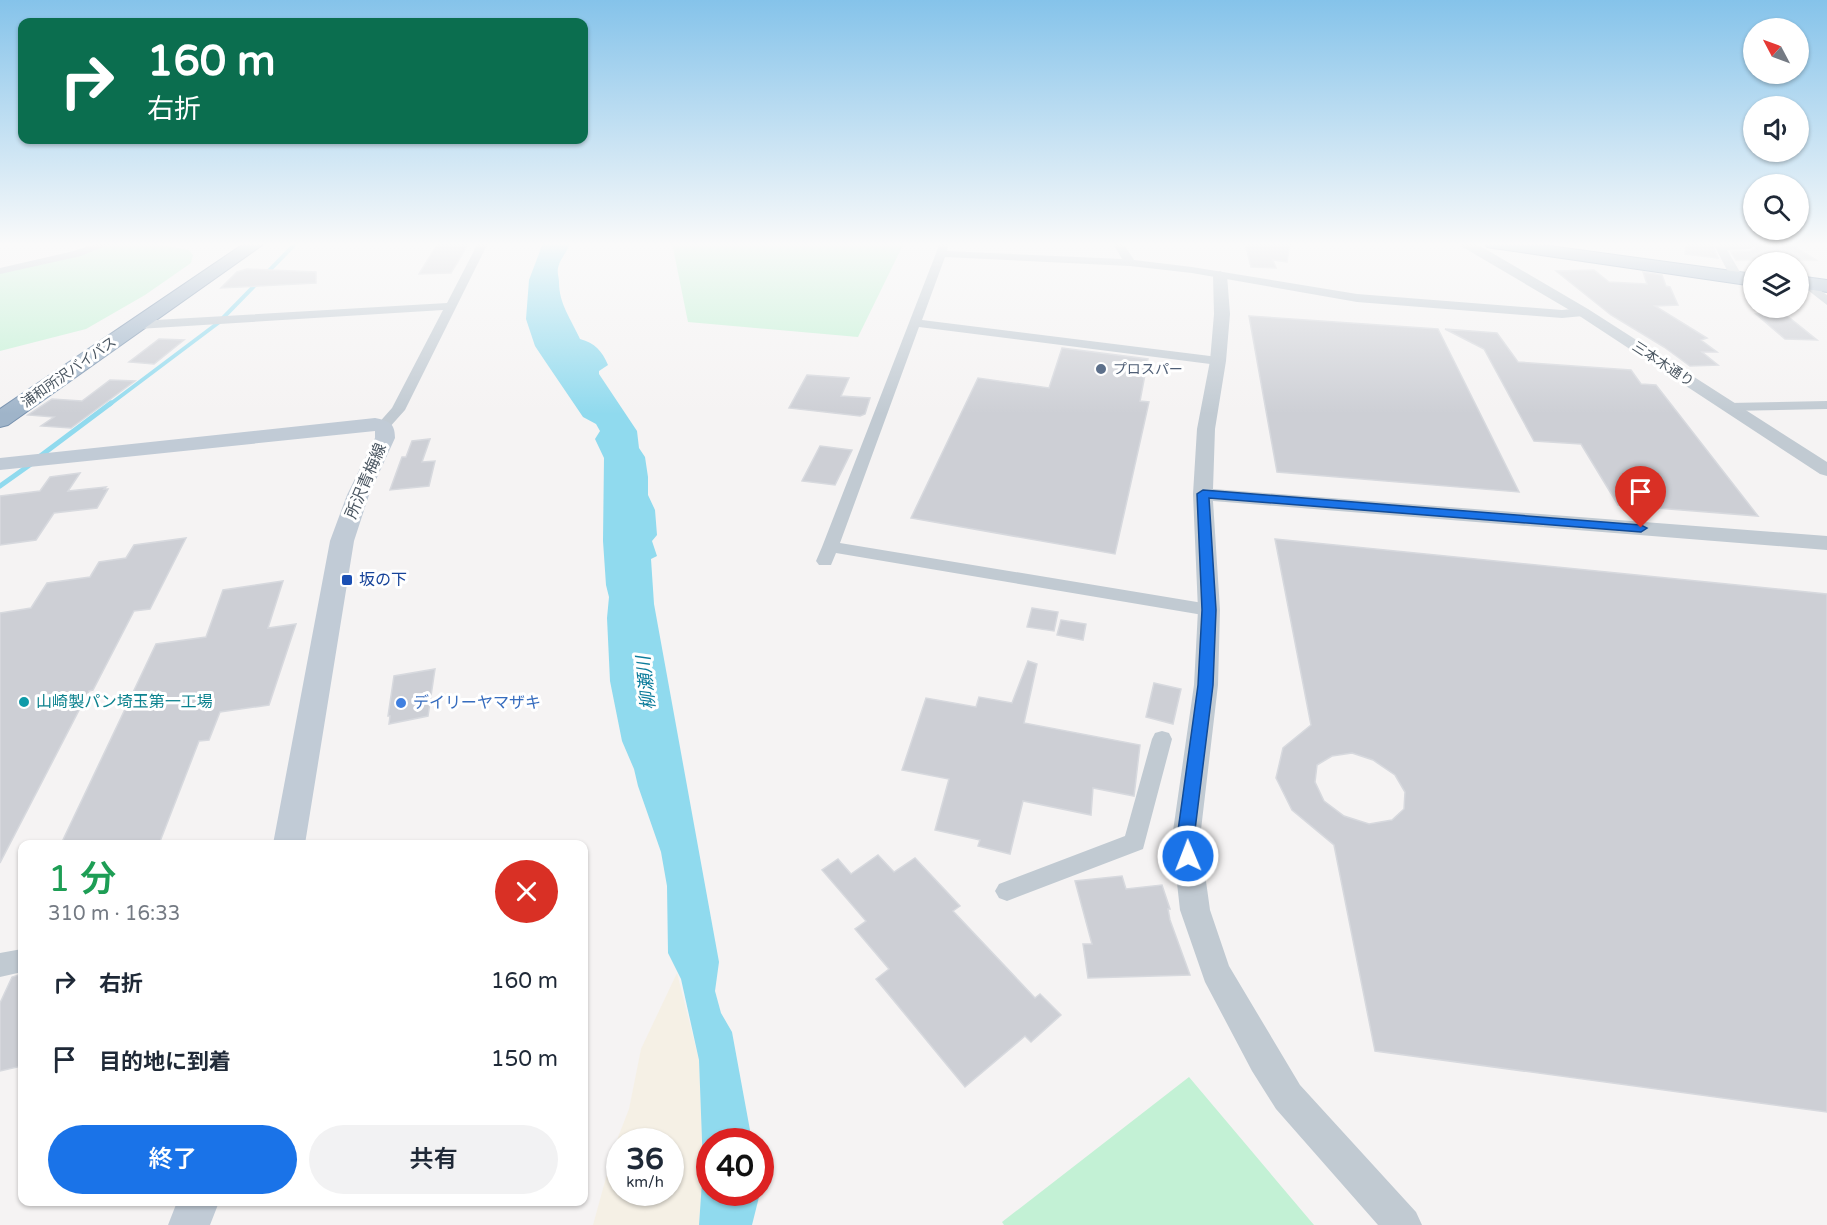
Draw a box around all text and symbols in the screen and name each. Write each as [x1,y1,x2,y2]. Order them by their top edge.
north arrow [1743,18,1809,84]
map controls [1743,18,1809,318]
text: 160 m [147,36,276,87]
icon: right [48,42,126,120]
text: 右折 [147,93,201,126]
button: sound [1743,96,1809,162]
button: search [1743,174,1809,240]
button: layers [1743,252,1809,318]
street label: 浦和所沢バイパス [18,333,120,411]
street label: 三本木通り [1629,338,1697,390]
place label: プロスパー [1113,361,1183,378]
marker: プロスパー [1094,362,1108,376]
street label: 所沢青梅線 [341,440,391,522]
pin [1615,466,1666,528]
icon: arrive [1624,475,1657,508]
place label: 坂の下 [359,570,407,590]
marker: 坂の下 [340,573,354,587]
water label: 柳瀬川 [632,653,660,711]
place label: 山崎製パン埼玉第一工場 [36,692,213,712]
place label: デイリーヤマザキ [413,693,541,713]
marker: 山崎製パン埼玉第一工場 [17,695,31,709]
marker: デイリーヤマザキ [394,696,408,710]
position arrow [1156,824,1220,888]
text: 1 分 [48,858,116,901]
button: close [495,860,558,923]
text: 310 m · 16:33 [48,902,180,926]
icon: right [48,965,81,998]
text: 160 m [491,968,558,994]
text: 右折 [99,971,143,997]
icon: arrive [48,1043,81,1076]
text: 150 m [491,1046,558,1072]
text: 目的地に到着 [99,1049,231,1075]
button: 終了 [48,1125,297,1194]
button: 共有 [309,1125,558,1194]
speed limit sign: 40 [696,1128,774,1206]
text: 36 [626,1141,664,1178]
text: km/h [626,1173,664,1191]

